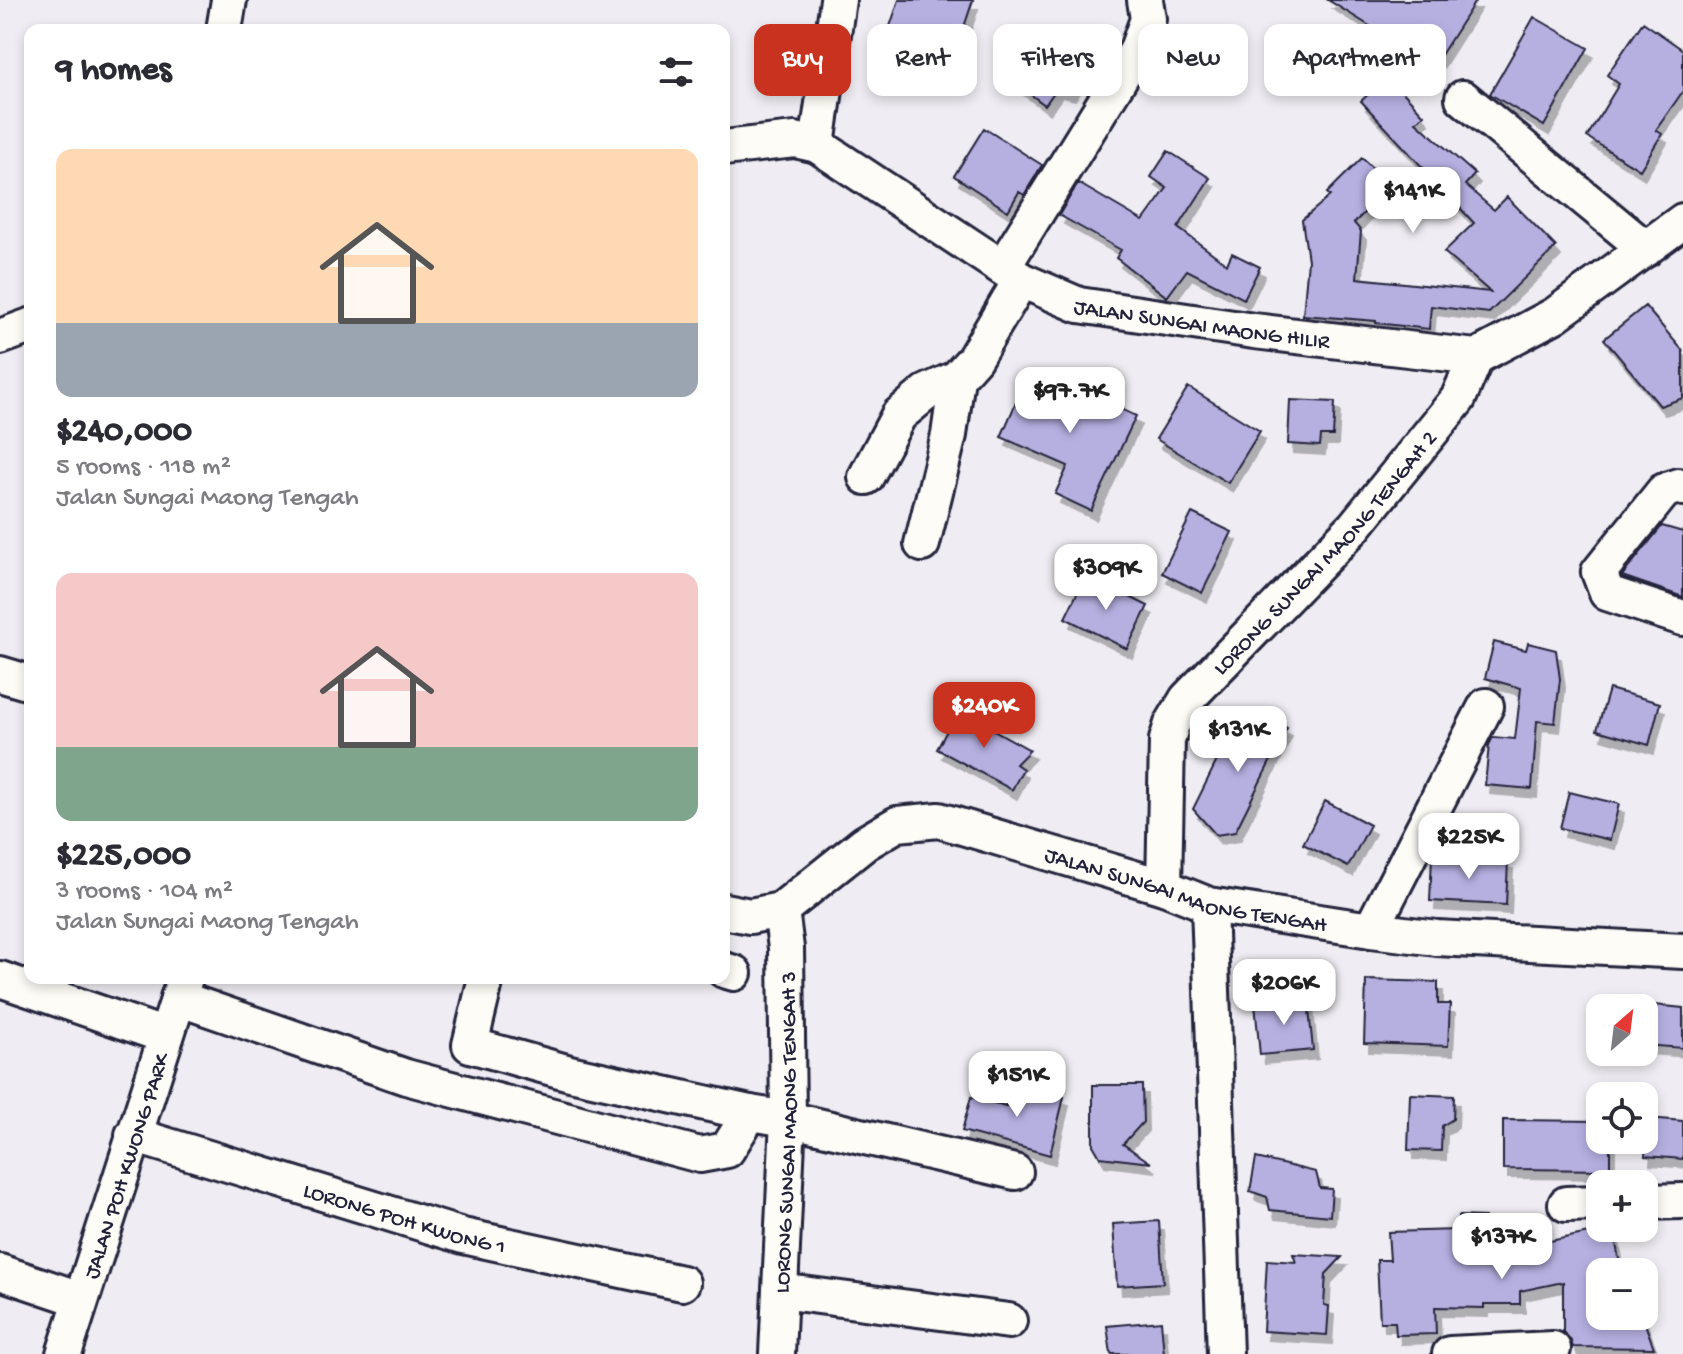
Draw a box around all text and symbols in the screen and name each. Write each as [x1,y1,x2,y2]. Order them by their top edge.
chip: Buy [754,24,851,96]
chip: Rent [867,24,977,96]
chip: Filters [993,24,1122,96]
chip: New [1138,24,1248,96]
chip: Apartment [1264,24,1446,96]
icon: filters [654,50,698,94]
text: 9 homes [56,52,171,92]
pin: $141K [1357,167,1469,235]
text: $141K [1383,177,1443,208]
icon: home [305,201,449,345]
street label: JALAN SUNGAI MAONG HILIR [1072,295,1332,357]
pin: $97.7K [1005,367,1135,435]
text: $97.7K [1033,377,1107,408]
text: $240,000 [56,413,192,453]
street label: LORONG SUNGAI MAONG TENGAH 2 [1209,427,1444,682]
text: 5 rooms · 118 m² [56,453,231,484]
text: Jalan Sungai Maong Tengah [56,484,359,515]
pin: $309K [1050,544,1162,612]
text: $309K [1072,554,1140,585]
icon: home [305,625,449,769]
pin: $240K [928,682,1040,750]
text: $240K [951,692,1017,723]
pin: $131K [1182,706,1294,774]
text: $131K [1208,716,1268,747]
pin: $225K [1413,813,1525,881]
text: $225K [1436,823,1502,854]
text: $225,000 [56,837,191,877]
street label: JALAN SUNGAI MAONG TENGAH [1041,843,1329,940]
text: 3 rooms · 104 m² [56,877,233,908]
text: Jalan Sungai Maong Tengah [56,908,359,939]
pin: $206K [1228,959,1340,1027]
text: $206K [1251,969,1317,1000]
street label: LORONG SUNGAI MAONG TENGAH 3 [771,971,805,1294]
north arrow [1586,994,1658,1066]
map controls [1586,994,1658,1330]
street label: JALAN POH KWONG PARK [80,1048,178,1282]
pin: $151K [961,1051,1073,1119]
text: $151K [987,1061,1047,1092]
button: locate [1586,1082,1658,1154]
button: + [1586,1170,1658,1242]
street label: LORONG POH KWONG 1 [300,1179,507,1262]
pin: $137K [1446,1213,1558,1281]
text: $137K [1470,1223,1534,1254]
button: − [1586,1258,1658,1330]

